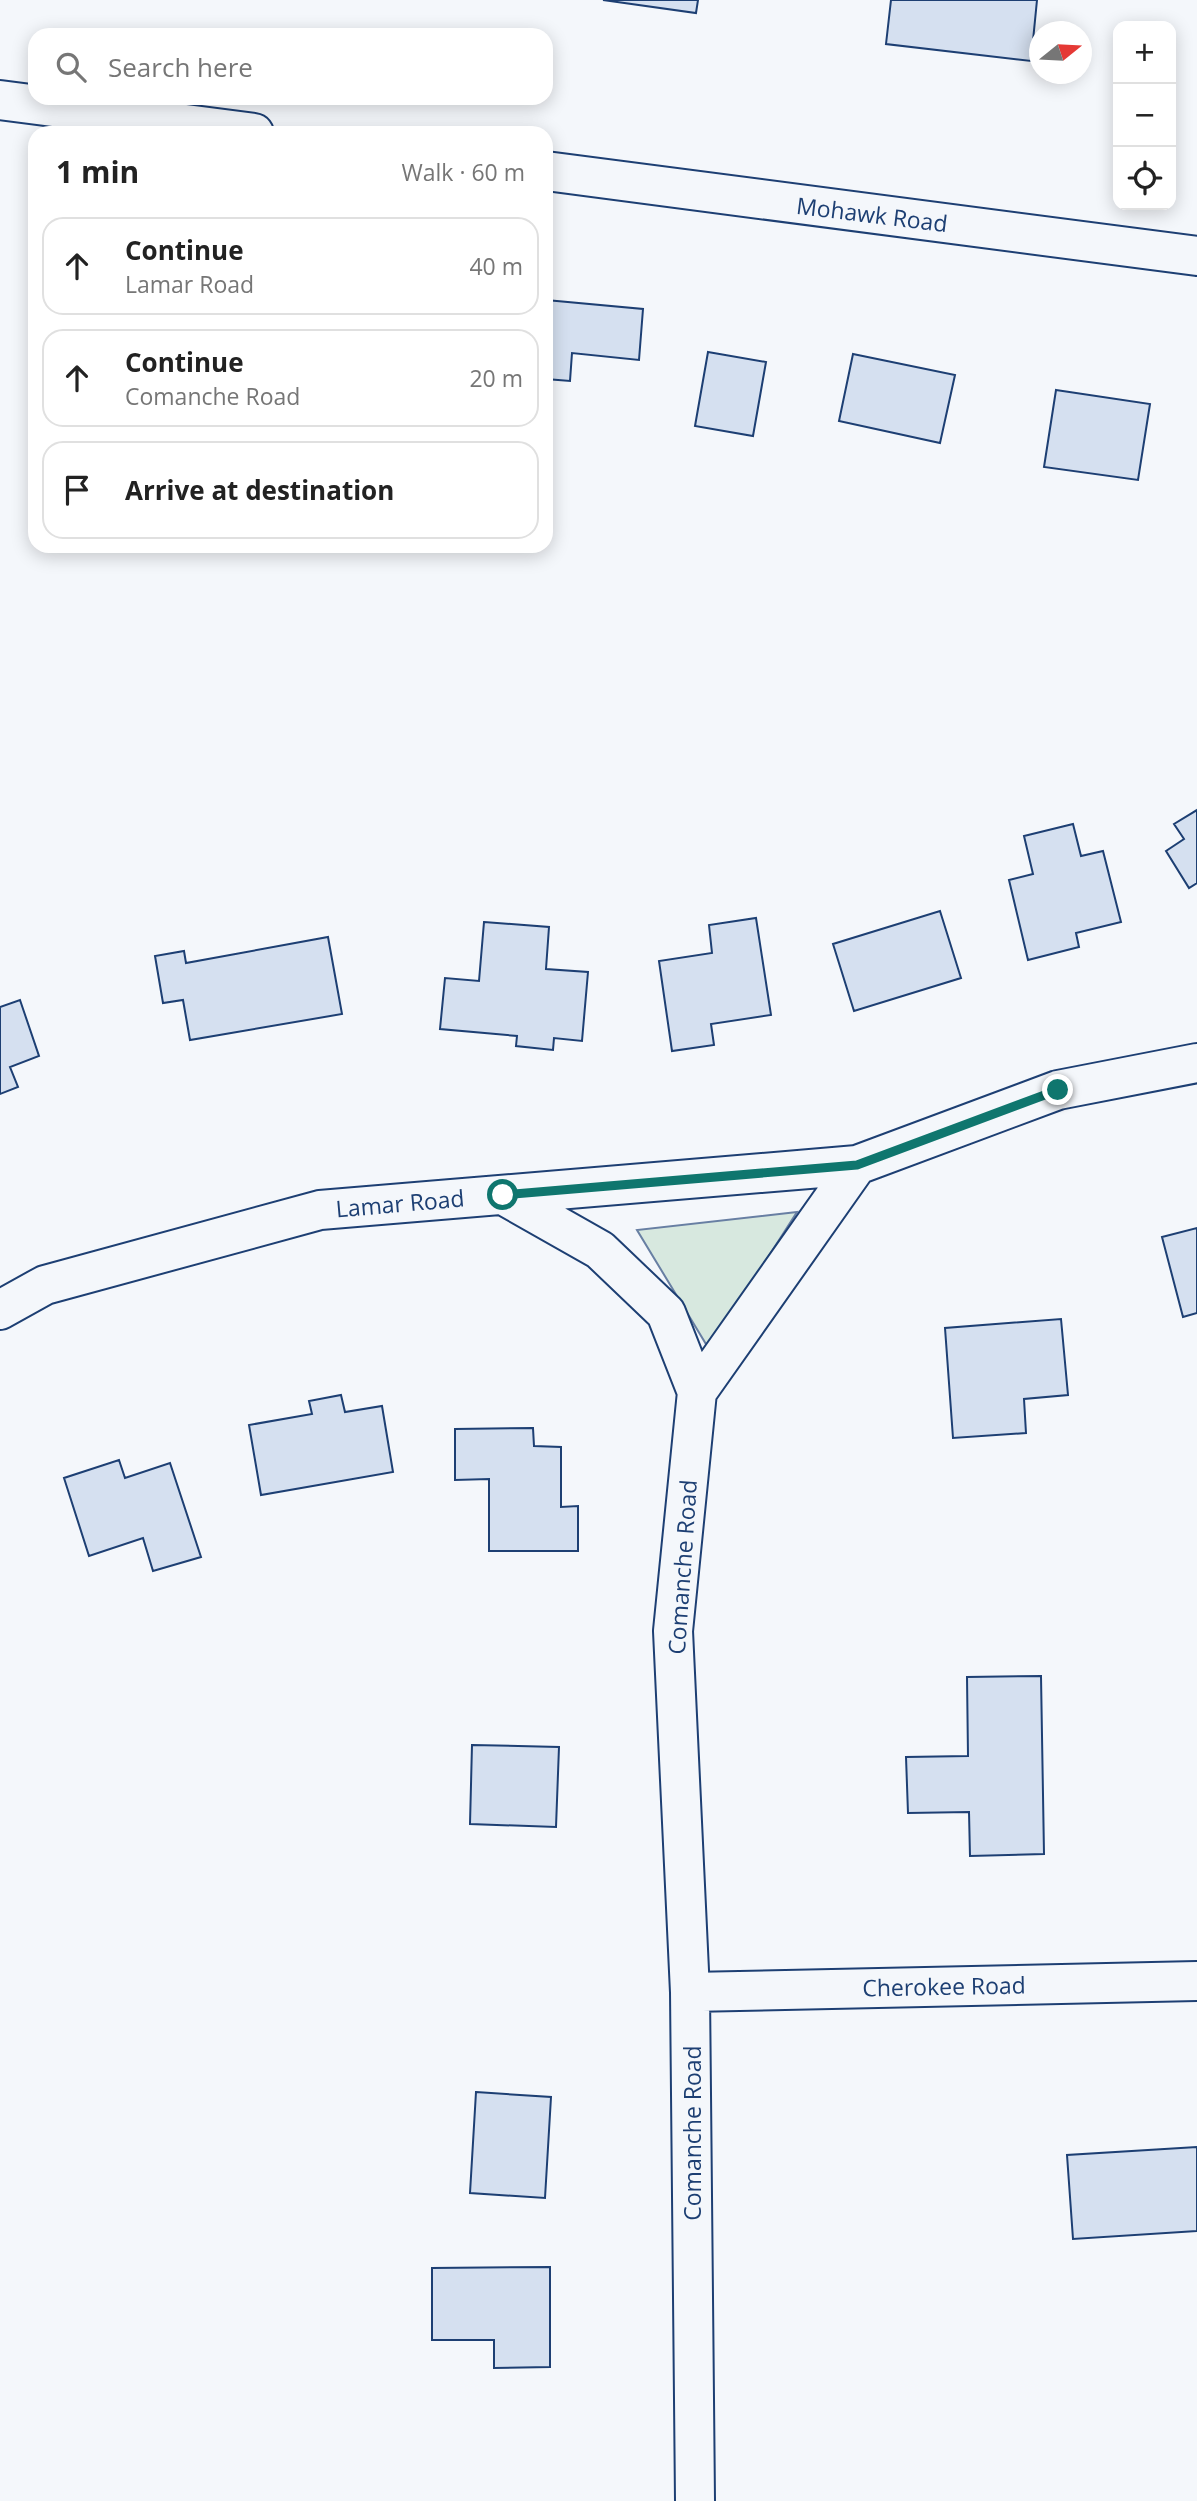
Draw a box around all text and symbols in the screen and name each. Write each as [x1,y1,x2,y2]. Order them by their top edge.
north arrow [1029,21,1092,84]
map controls [1113,21,1176,210]
button: + [1113,21,1176,84]
search box [28,28,553,105]
icon: search [52,48,90,86]
text: Search here [108,49,253,85]
button: − [1113,84,1176,147]
button: locate [1113,147,1176,210]
text: 1 min [56,151,139,192]
text: Walk · 60 m [402,156,525,188]
street label: Mohawk Road [795,189,949,239]
text: Continue [125,232,244,268]
icon: ahead [58,247,96,285]
text: 40 m [469,250,523,282]
text: Lamar Road [125,268,254,300]
text: Continue [125,344,244,380]
icon: ahead [58,359,96,397]
text: 20 m [469,362,523,394]
text: Comanche Road [125,380,300,412]
icon: arrive [58,471,96,509]
text: Arrive at destination [125,472,394,508]
route end [1042,1074,1073,1105]
route start [487,1179,518,1210]
street label: Lamar Road [334,1181,466,1225]
street label: Comanche Road [660,1478,704,1656]
street label: Cherokee Road [862,1969,1026,2003]
street label: Comanche Road [676,2045,708,2221]

